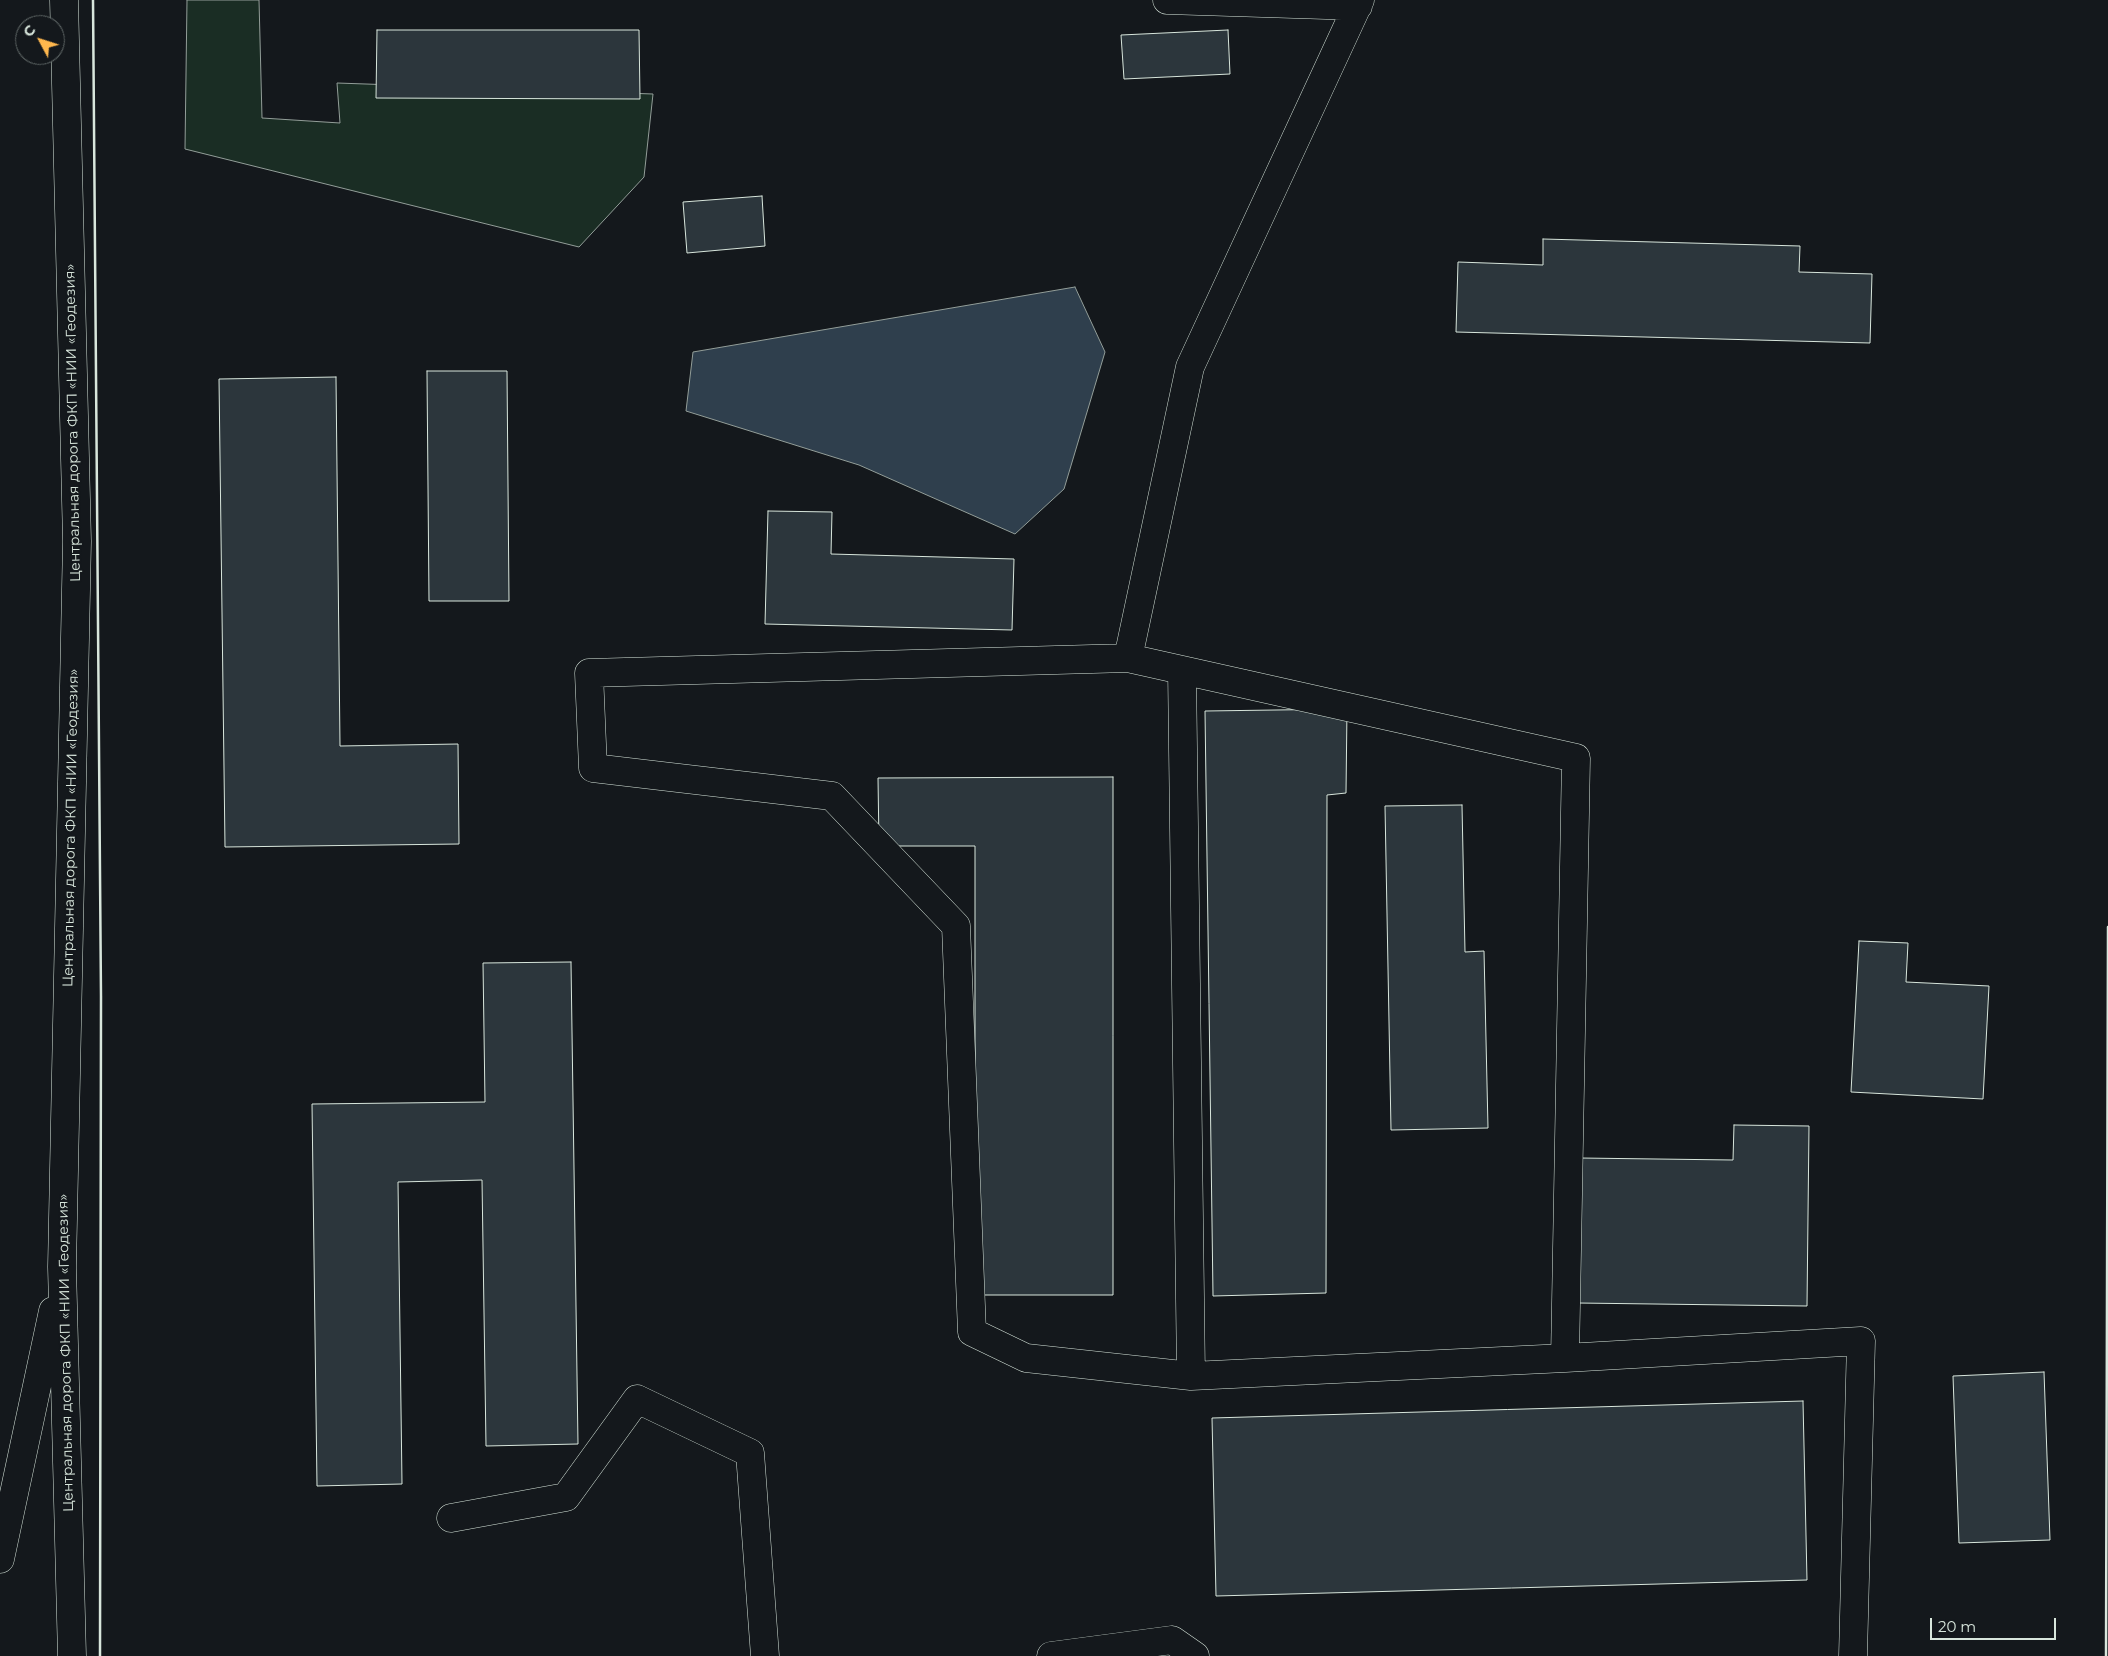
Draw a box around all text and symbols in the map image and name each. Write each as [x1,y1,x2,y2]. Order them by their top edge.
north arrow [15,15,65,65]
text: С [19,21,39,41]
street label: Центральная дорога ФКП «НИИ «Геодезия» [62,264,84,582]
street label: Центральная дорога ФКП «НИИ «Геодезия» [60,669,82,987]
street label: Центральная дорога ФКП «НИИ «Геодезия» [55,1194,77,1512]
scale bar [1933,1608,2059,1640]
text: 20 m [1938,1617,1976,1636]

